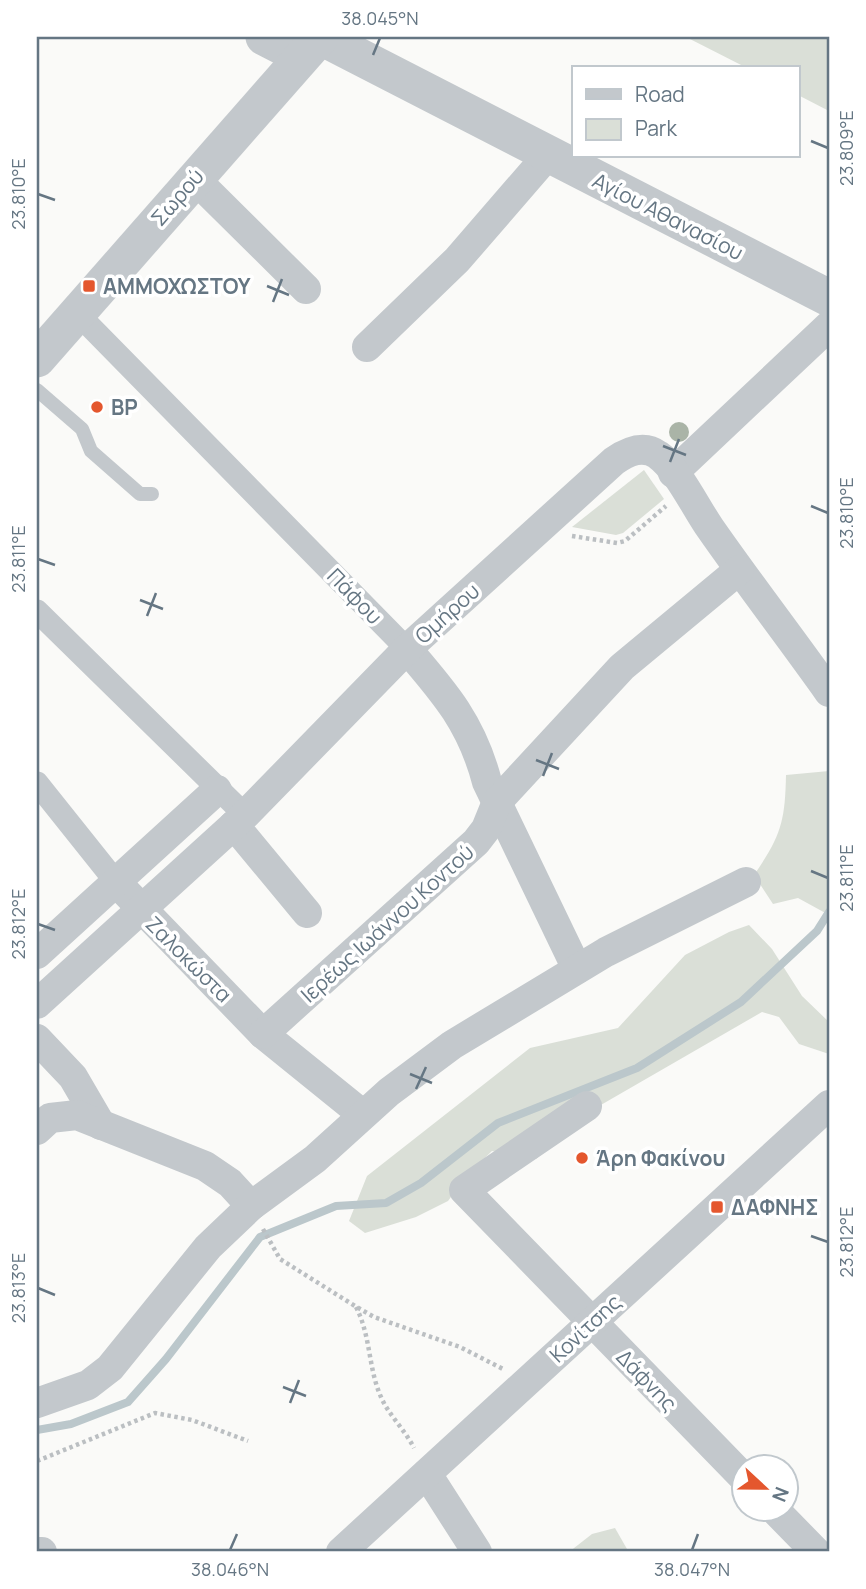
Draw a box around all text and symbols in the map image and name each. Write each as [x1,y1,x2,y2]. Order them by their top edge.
text: 38.045°N [341,6,419,30]
legend [572,66,800,158]
text: Road [635,80,685,108]
text: 23.809°E [834,110,858,186]
text: Park [635,114,677,142]
text: 23.810°E [6,158,30,230]
street label: Σωρού [144,162,210,232]
street label: Αγίου Αθανασίου [588,166,748,266]
place label: ΑΜΜΟΧΩΣΤΟΥ [103,272,251,300]
marker: ΑΜΜΟΧΩΣΤΟΥ [81,278,97,294]
place label: BP [111,393,138,421]
marker: BP [89,399,105,415]
text: 23.810°E [834,477,858,549]
text: 23.811°E [6,525,30,593]
street label: Πάφου [322,562,388,630]
street label: Ομήρου [409,577,485,649]
street label: Ιερέως Ιωάννου Κοντού [295,838,479,1008]
text: 23.811°E [834,844,858,912]
text: 23.812°E [6,889,30,959]
street label: Ζαλοκώστα [140,910,238,1008]
place label: Άρη Φακίνου [596,1144,726,1172]
marker: Άρη Φακίνου [574,1150,590,1166]
place label: ΔΑΦΝΗΣ [731,1193,818,1221]
marker: ΔΑΦΝΗΣ [709,1199,725,1215]
text: 23.812°E [834,1207,858,1277]
text: 23.813°E [6,1253,30,1323]
street label: Κονίτσης [543,1288,627,1368]
street label: Δάφνης [611,1343,683,1417]
north arrow [730,1452,800,1522]
text: N [766,1483,795,1506]
text: 38.046°N [191,1557,269,1581]
text: 38.047°N [654,1557,730,1581]

